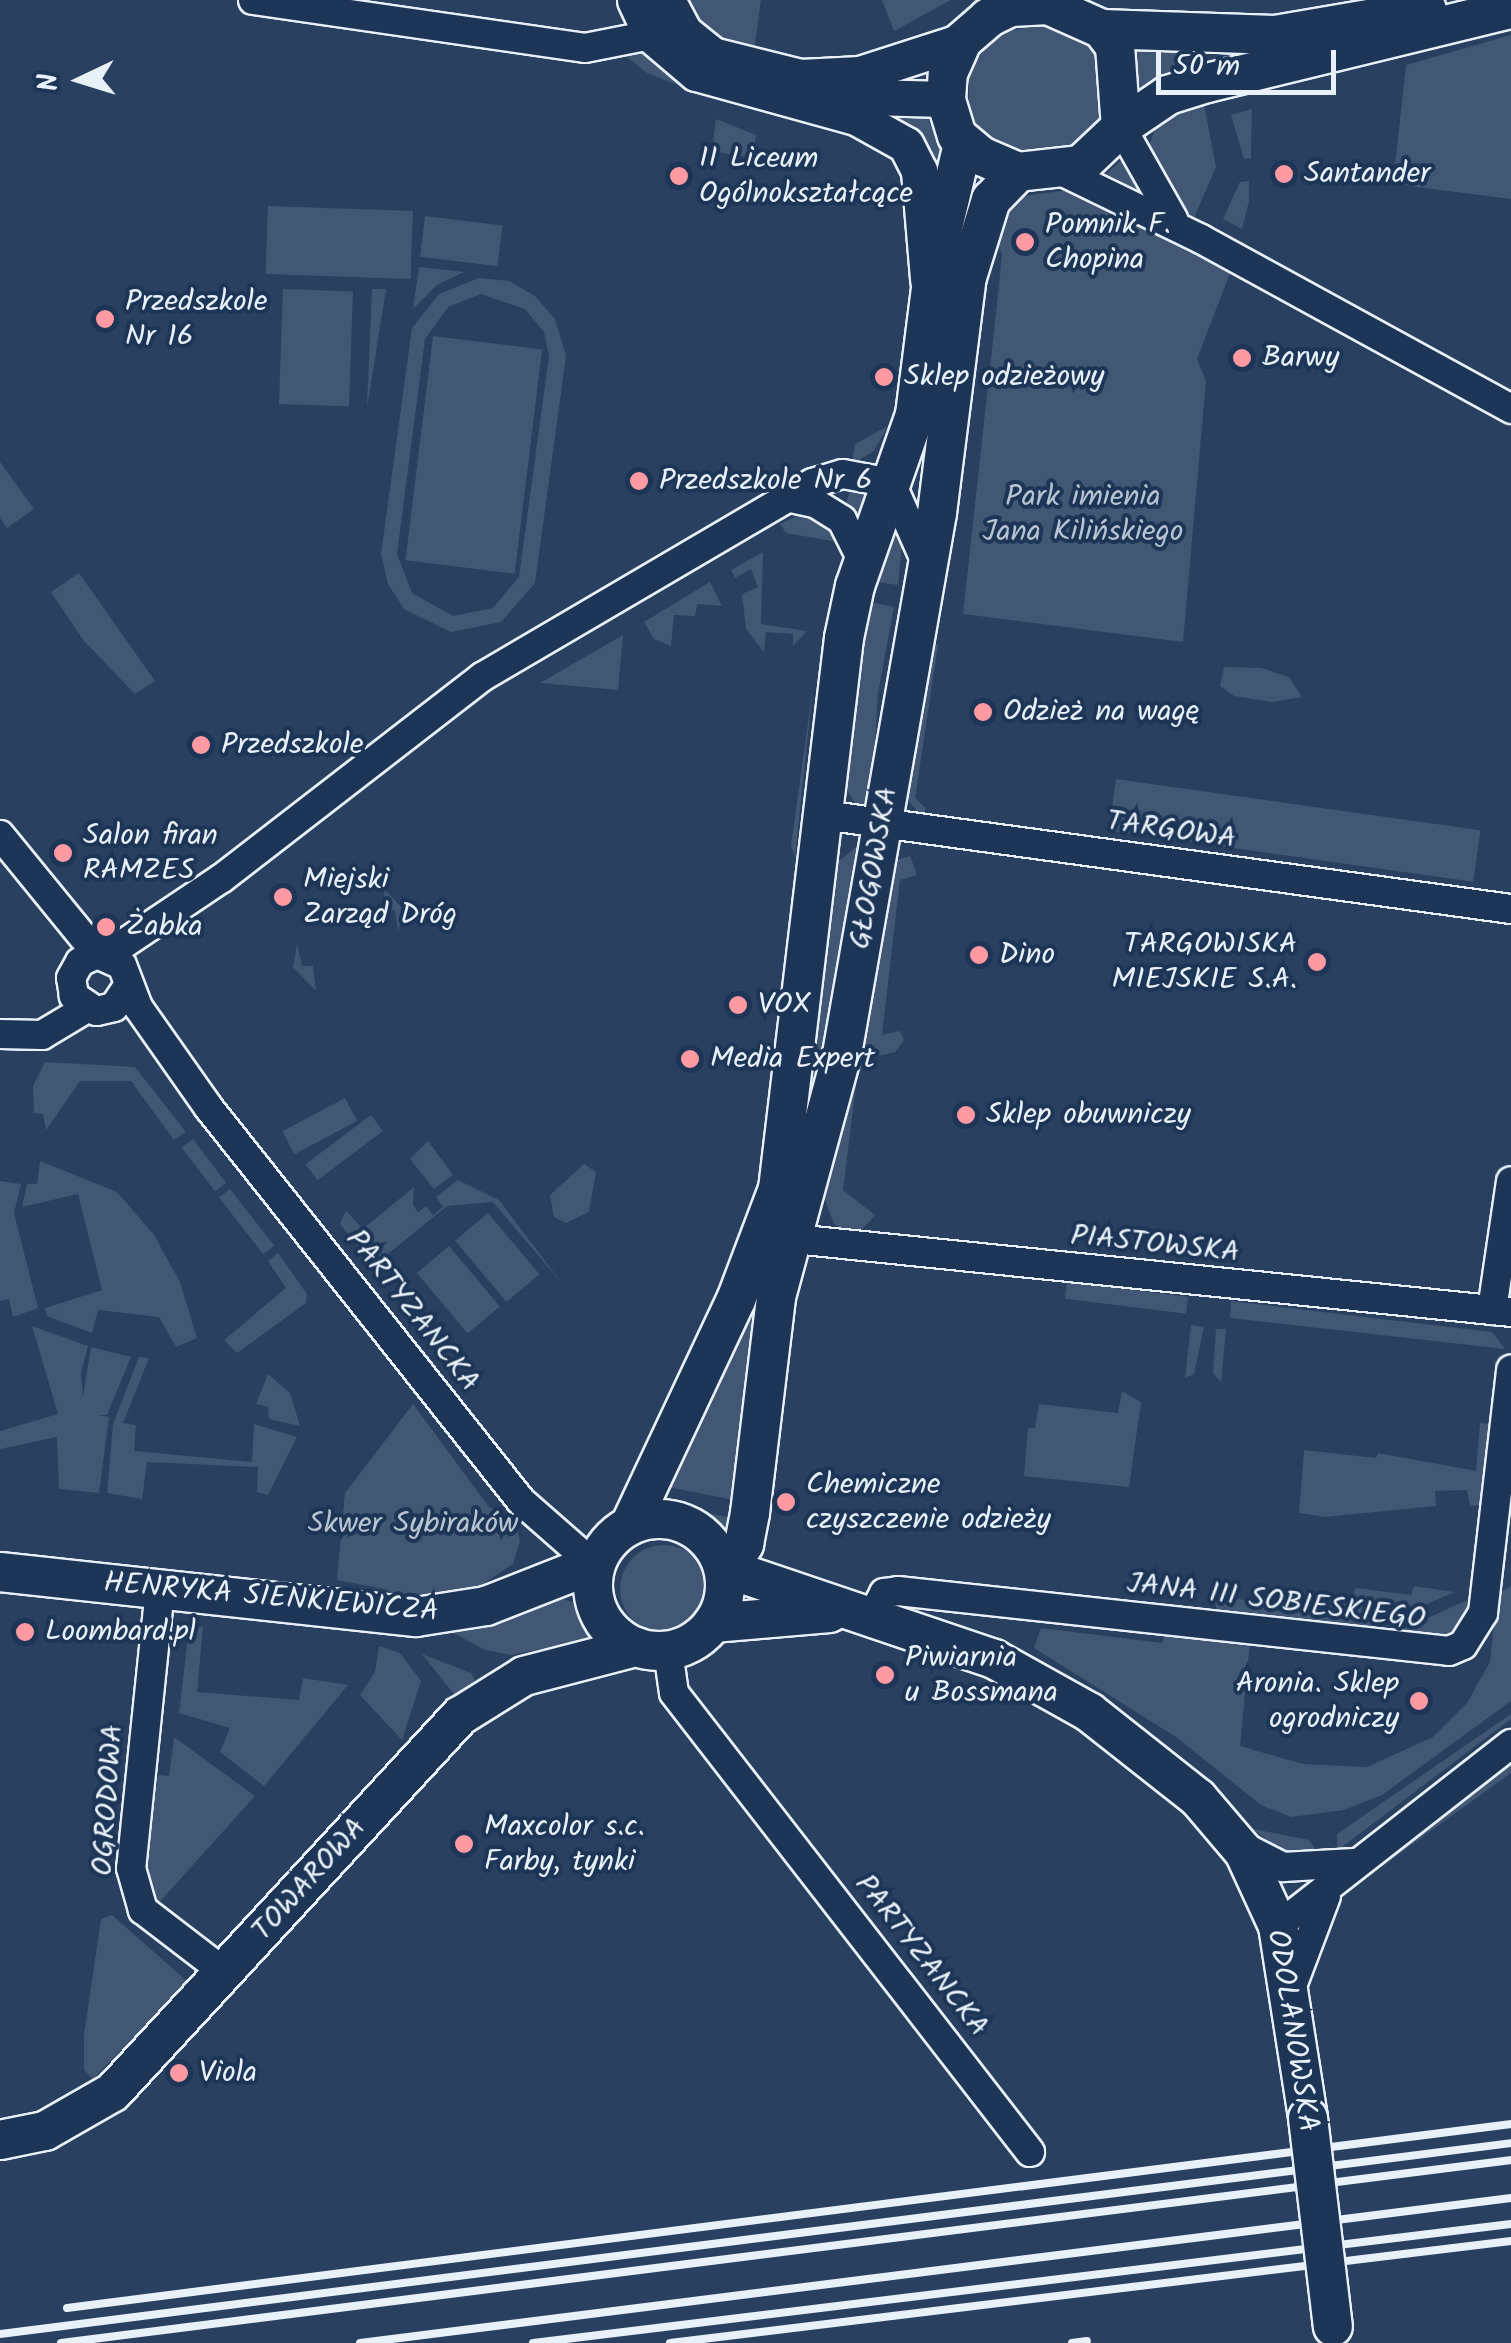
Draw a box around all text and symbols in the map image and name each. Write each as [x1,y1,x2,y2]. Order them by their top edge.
north arrow [30,30,130,130]
scale bar [1161,30,1341,92]
text: 50 m [1173,43,1240,91]
text: N [27,72,73,93]
place label: II Liceum Ogólnokształcące [699,141,913,212]
place label: Santander [1304,156,1430,192]
marker: Santander [1273,163,1295,185]
marker: II Liceum Ogólnokształcące [668,165,690,187]
place label: Pomnik F. Chopina [1045,207,1171,278]
marker: Pomnik F. Chopina [1014,231,1036,253]
place label: Przedszkole Nr 16 [125,284,267,354]
marker: Przedszkole Nr 16 [94,308,116,330]
place label: Barwy [1262,340,1339,376]
marker: Barwy [1231,347,1253,369]
place label: Sklep odzieżowy [904,359,1104,395]
marker: Sklep odzieżowy [873,366,895,388]
place label: Przedszkole Nr 6 [659,463,872,499]
marker: Przedszkole Nr 6 [628,470,650,492]
park label: Park imienia Jana Kilińskiego [983,479,1183,550]
place label: Odzież na wagę [1003,694,1199,730]
marker: Odzież na wagę [972,701,994,723]
place label: Przedszkole [221,727,363,763]
marker: Przedszkole [190,734,212,756]
street label: GŁOGOWSKA [843,784,907,952]
street label: TARGOWA [1104,804,1238,858]
place label: Salon firan RAMZES [83,818,218,888]
marker: Salon firan RAMZES [52,842,74,864]
place label: Miejski Zarząd Dróg [303,862,457,932]
marker: Miejski Zarząd Dróg [272,886,294,908]
place label: Żabka [126,909,203,945]
marker: Żabka [95,916,117,938]
place label: TARGOWISKA MIEJSKIE S.A. [1112,927,1297,998]
place label: Dino [999,937,1055,973]
marker: Dino [968,944,990,966]
marker: TARGOWISKA MIEJSKIE S.A. [1306,951,1328,973]
place label: VOX [758,987,811,1023]
marker: VOX [727,994,749,1016]
place label: Media Expert [710,1041,875,1077]
marker: Media Expert [679,1048,701,1070]
place label: Sklep obuwniczy [986,1097,1191,1133]
marker: Sklep obuwniczy [955,1104,977,1126]
street label: PIASTOWSKA [1069,1218,1241,1272]
street label: PARTYZANCKA [337,1223,487,1399]
place label: Chemiczne czyszczenie odzieży [806,1467,1051,1538]
marker: Chemiczne czyszczenie odzieży [775,1491,797,1513]
park label: Skwer Sybiraków [308,1506,518,1542]
street label: HENRYKA SIENKIEWICZA [102,1565,440,1631]
street label: JANA III SOBIESKIEGO [1125,1566,1427,1638]
place label: Loombard.pl [45,1614,196,1650]
marker: Loombard.pl [14,1621,36,1643]
place label: Piwiarnia u Bossmana [905,1640,1058,1710]
marker: Piwiarnia u Bossmana [874,1664,896,1686]
place label: Aronia. Sklep ogrodniczy [1236,1666,1399,1736]
marker: Aronia. Sklep ogrodniczy [1408,1690,1430,1712]
street label: OGRODOWA [86,1723,132,1877]
place label: Maxcolor s.c. Farby, tynki [484,1809,645,1880]
street label: TOWAROWA [245,1811,375,1949]
marker: Maxcolor s.c. Farby, tynki [453,1833,475,1855]
street label: PARTYZANCKA [846,1868,996,2044]
street label: ODOLANOWSKA [1258,1927,1326,2135]
place label: Viola [199,2055,257,2091]
marker: Viola [168,2062,190,2084]

